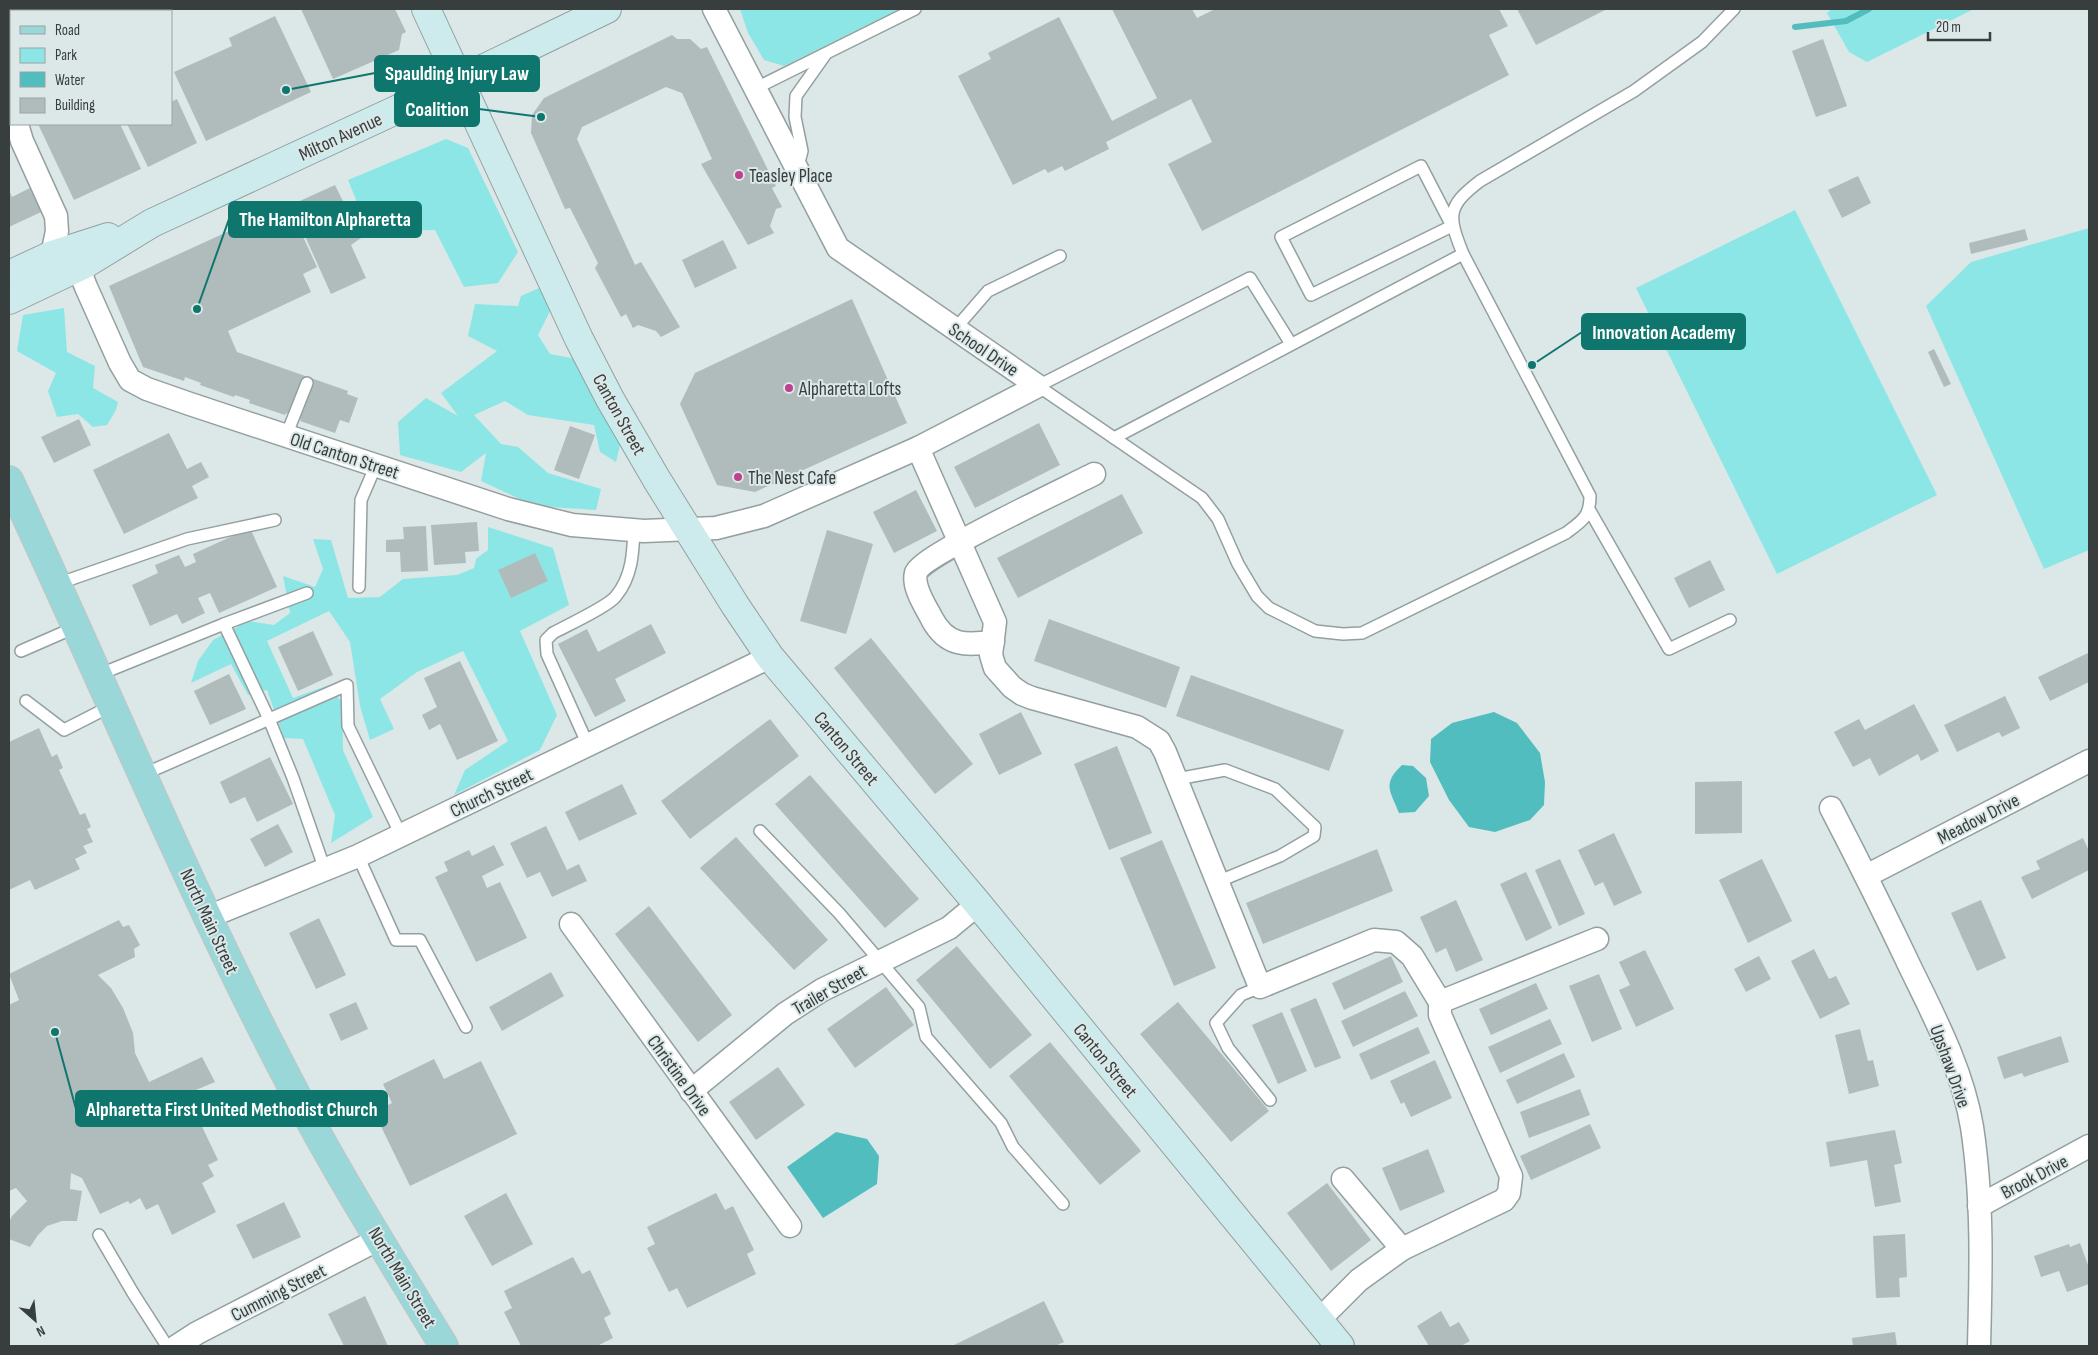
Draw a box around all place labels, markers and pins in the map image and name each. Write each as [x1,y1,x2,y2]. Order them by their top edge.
callout: Spaulding Injury Law [375,56,539,91]
callout: Coalition [395,91,479,126]
place label: Teasley Place [749,165,833,188]
marker: Teasley Place [733,169,745,181]
callout: The Hamilton Alpharetta [229,202,421,237]
callout: Innovation Academy [1582,314,1745,349]
place label: Alpharetta Lofts [798,378,902,401]
marker: Alpharetta Lofts [783,382,795,394]
place label: The Nest Cafe [748,467,836,490]
marker: The Nest Cafe [732,471,744,483]
callout: Alpharetta First United Methodist Church [76,1091,387,1126]

